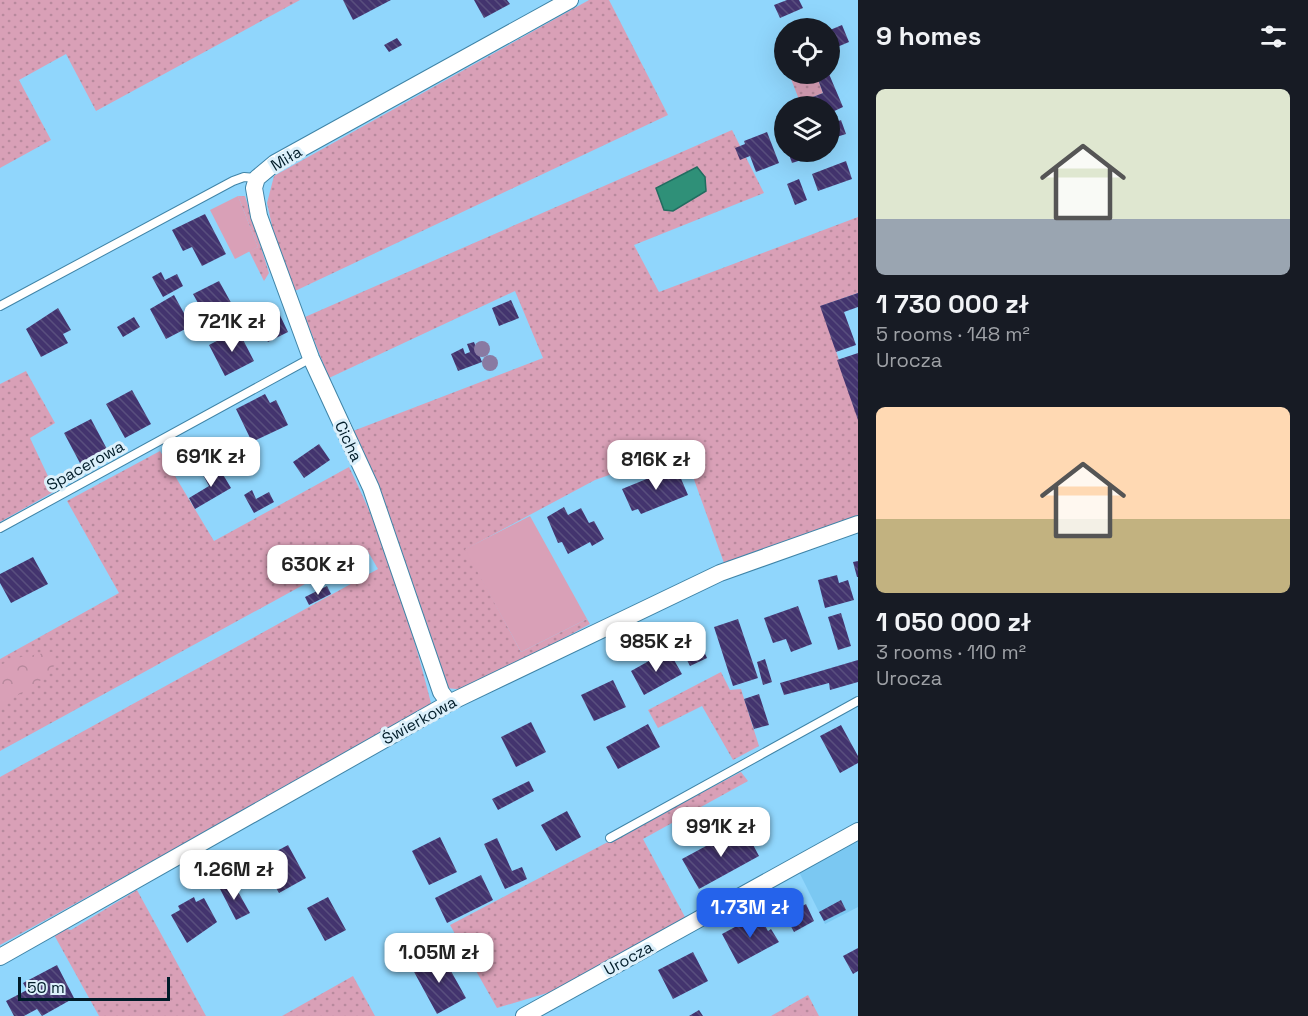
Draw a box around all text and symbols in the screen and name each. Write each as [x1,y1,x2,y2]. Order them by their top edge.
map controls [774,18,840,162]
button: locate [774,18,840,84]
text: 9 homes [876,19,981,53]
icon: filters [1257,20,1290,53]
button: layers [774,96,840,162]
icon: home [1029,128,1137,236]
street label: Miła [267,141,306,176]
text: 1 730 000 zł [876,287,1029,321]
pin: 721K zł [177,302,287,353]
text: 721K zł [198,308,266,334]
text: 5 rooms · 148 m² [876,321,1030,347]
text: Urocza [876,347,942,373]
street label: Cicha [330,417,367,465]
street label: Spacerowa [43,436,128,495]
pin: 691K zł [156,437,266,488]
pin: 816K zł [601,440,711,491]
text: 691K zł [176,443,246,469]
text: 816K zł [621,446,691,472]
icon: home [1029,446,1137,554]
pin: 630K zł [263,545,373,596]
text: 630K zł [281,551,355,577]
text: 1 050 000 zł [876,605,1031,639]
pin: 985K zł [601,622,711,673]
text: 985K zł [620,628,692,654]
text: 3 rooms · 110 m² [876,639,1026,665]
text: Urocza [876,665,942,691]
street label: Świerkowa [378,691,460,749]
pin: 991K zł [666,807,776,858]
text: 991K zł [686,813,756,839]
pin: 1.26M zł [172,850,296,901]
text: 1.26M zł [194,856,274,882]
pin: 1.73M zł [688,888,812,939]
text: 1.73M zł [711,894,789,920]
pin: 1.05M zł [377,933,501,984]
street label: Urocza [600,936,657,980]
text: 1.05M zł [399,939,479,965]
scale bar [18,974,170,1002]
text: 50 m [27,977,65,998]

